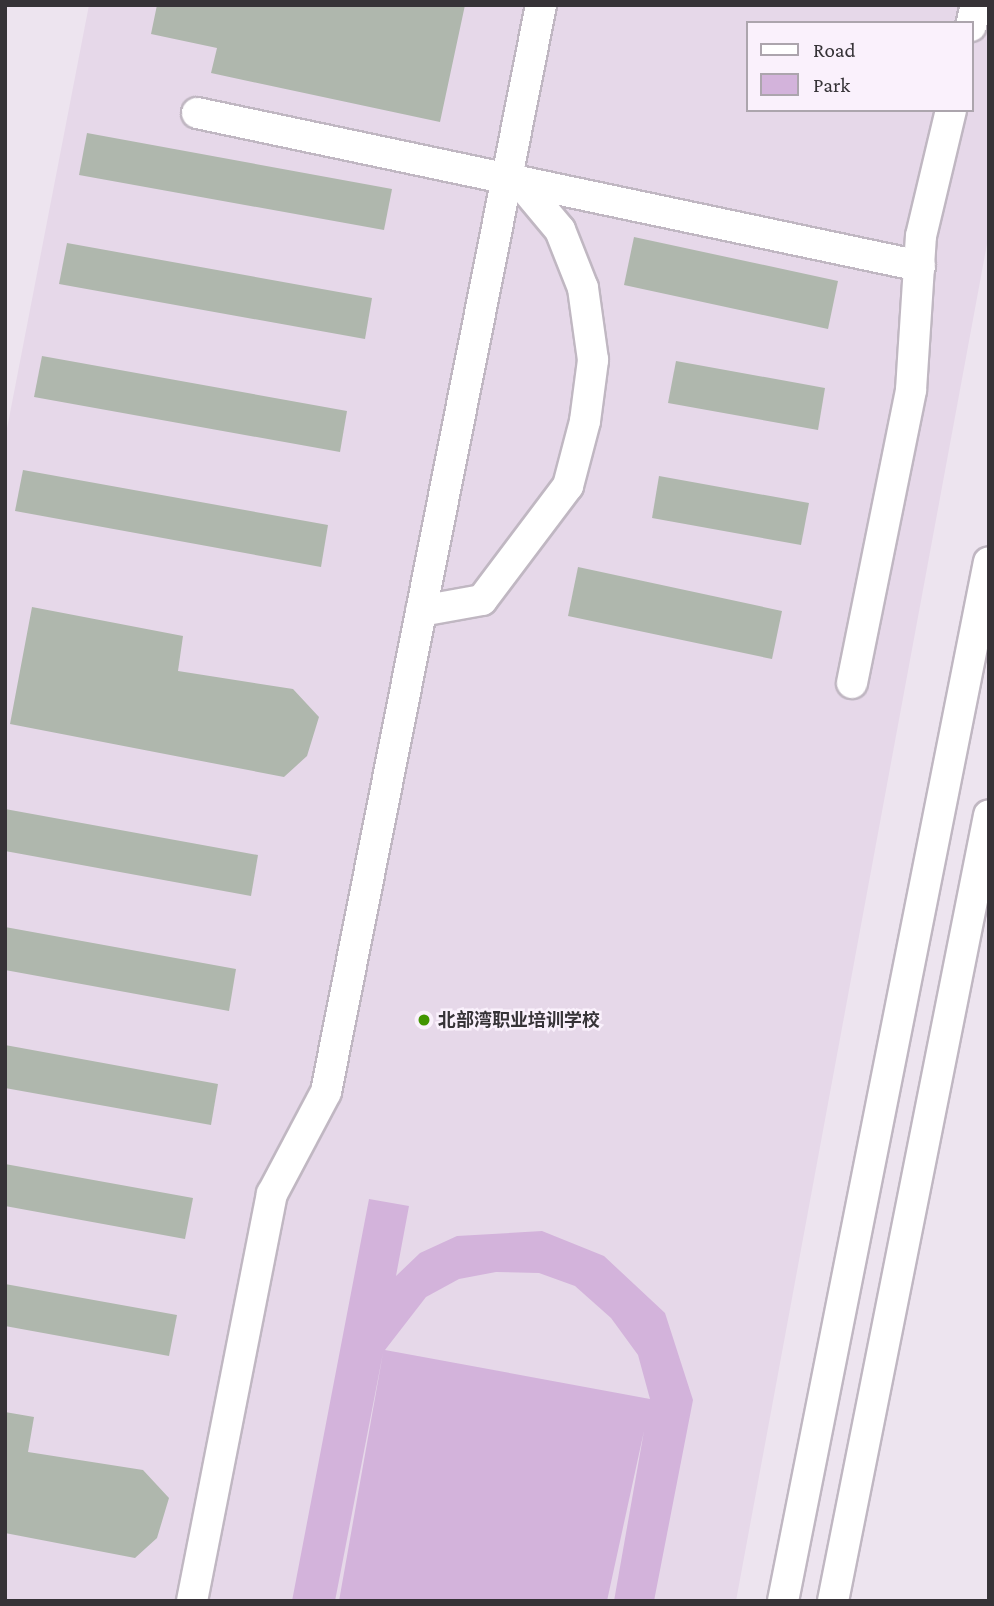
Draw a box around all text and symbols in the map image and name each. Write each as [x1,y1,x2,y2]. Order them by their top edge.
legend [746,21,973,112]
text: Road [813,38,856,62]
text: Park [813,73,850,97]
place label: 北部湾职业培训学校 [438,1009,600,1031]
marker: 北部湾职业培训学校 [416,1012,432,1028]

